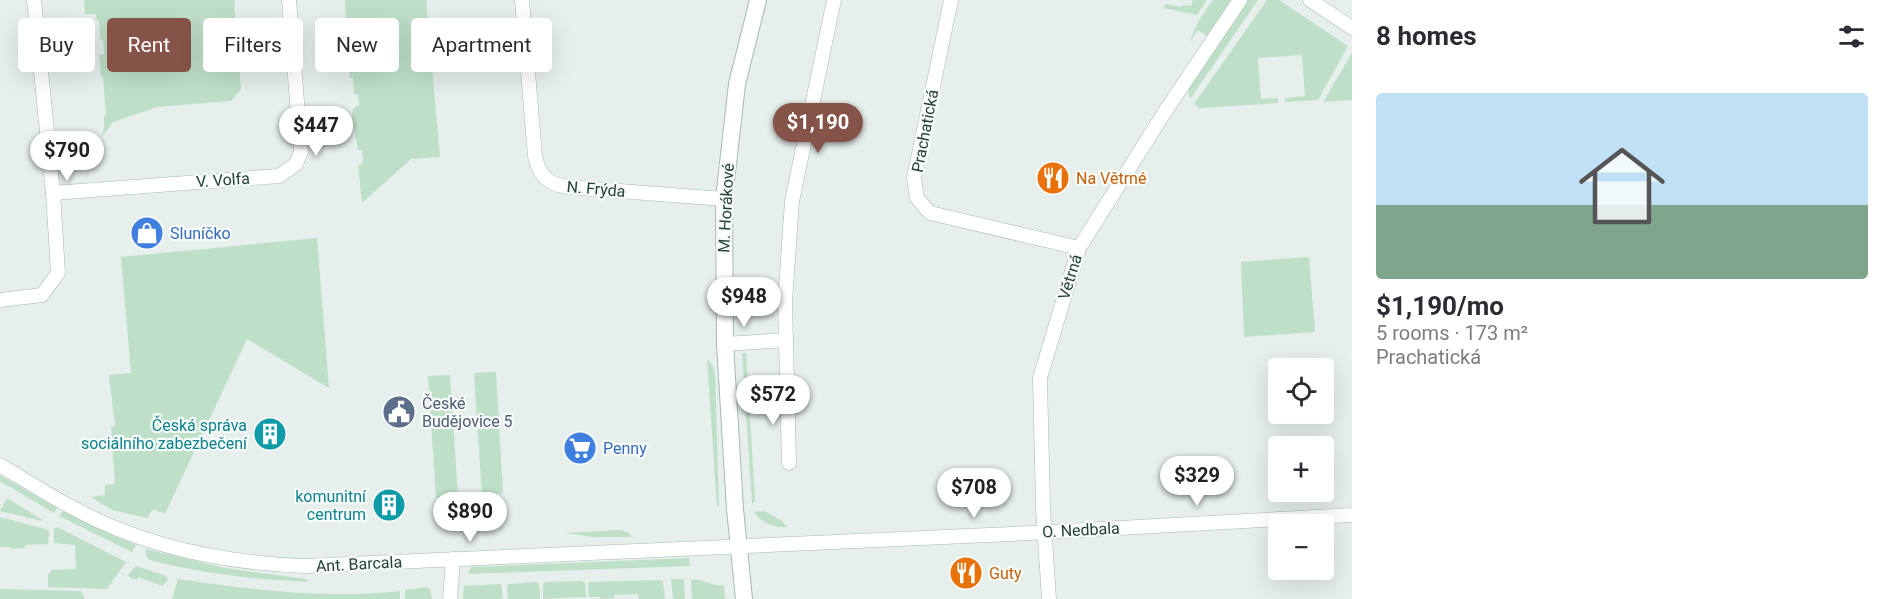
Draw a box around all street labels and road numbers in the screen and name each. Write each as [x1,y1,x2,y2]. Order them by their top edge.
street label: Prachatická [908,88,942,174]
street label: M. Horákové [714,163,738,253]
street label: V. Volfa [196,169,250,191]
street label: N. Frýda [566,177,626,201]
street label: Větrná [1054,252,1086,302]
street label: O. Nedbala [1042,518,1120,542]
street label: Ant. Barcala [315,552,403,576]

